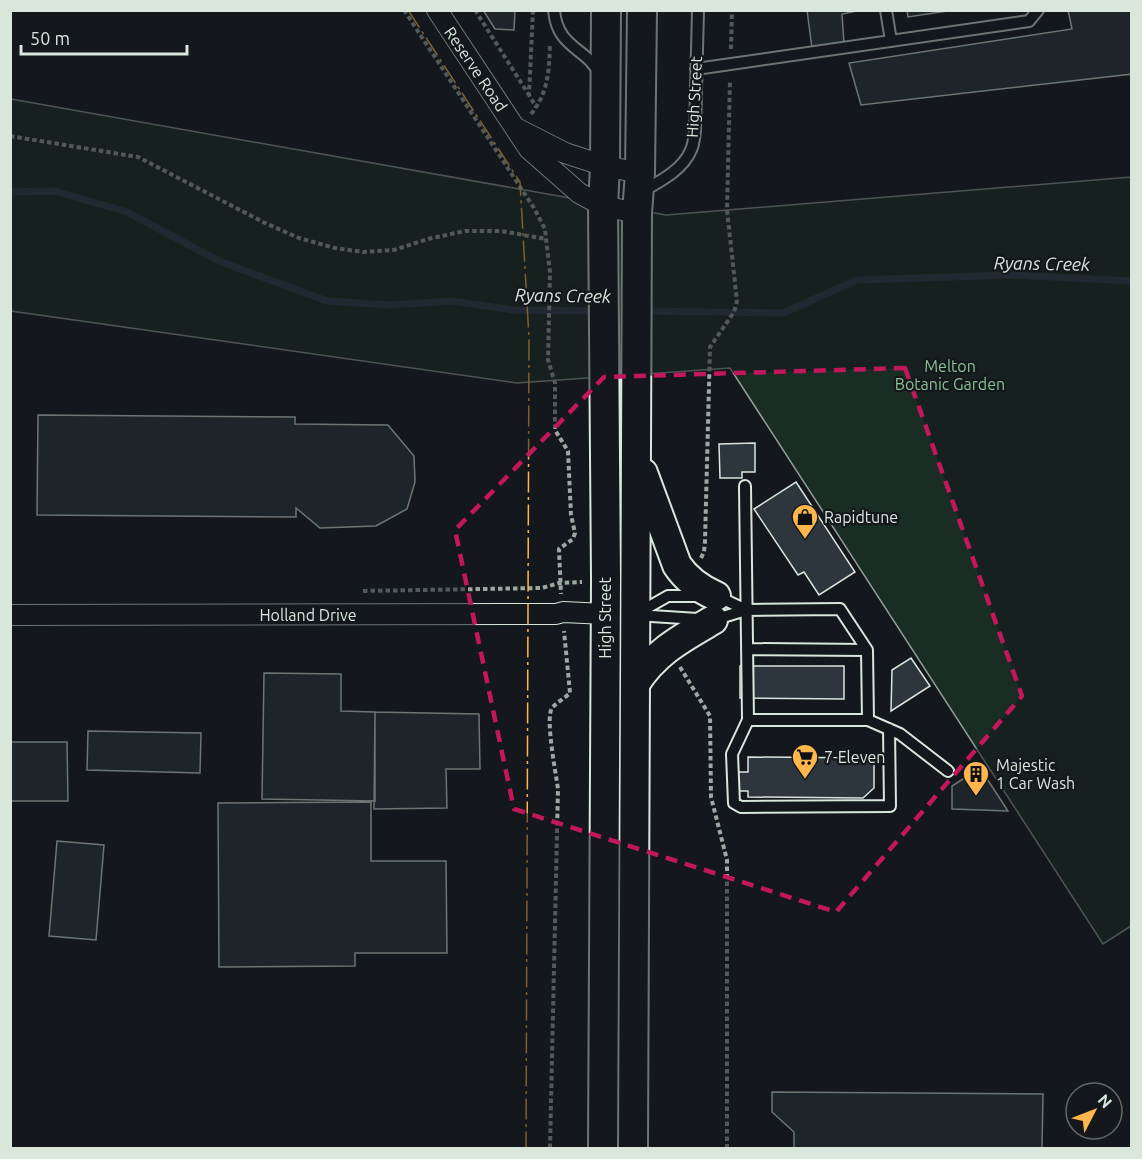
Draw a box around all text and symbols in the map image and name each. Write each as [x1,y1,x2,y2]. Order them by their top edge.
scale bar [21,18,188,56]
street label: Reserve Road [441,23,511,115]
text: 50 m [30,28,70,48]
street label: High Street [683,55,705,138]
water label: Ryans Creek [994,252,1091,274]
water label: Ryans Creek [515,284,612,306]
park label: Melton Botanic Garden [895,357,1005,393]
shop icon: Rapidtune [790,502,820,540]
place label: Rapidtune [824,508,898,526]
street label: High Street [596,576,614,659]
street label: Holland Drive [259,606,357,624]
supermarket icon: 7-Eleven [790,742,820,780]
place label: 7-Eleven [824,748,885,766]
place label: Majestic 1 Car Wash [996,756,1075,792]
building icon: Majestic 1 Car Wash [961,759,991,797]
north arrow [1064,1081,1124,1141]
text: N [1094,1091,1116,1111]

